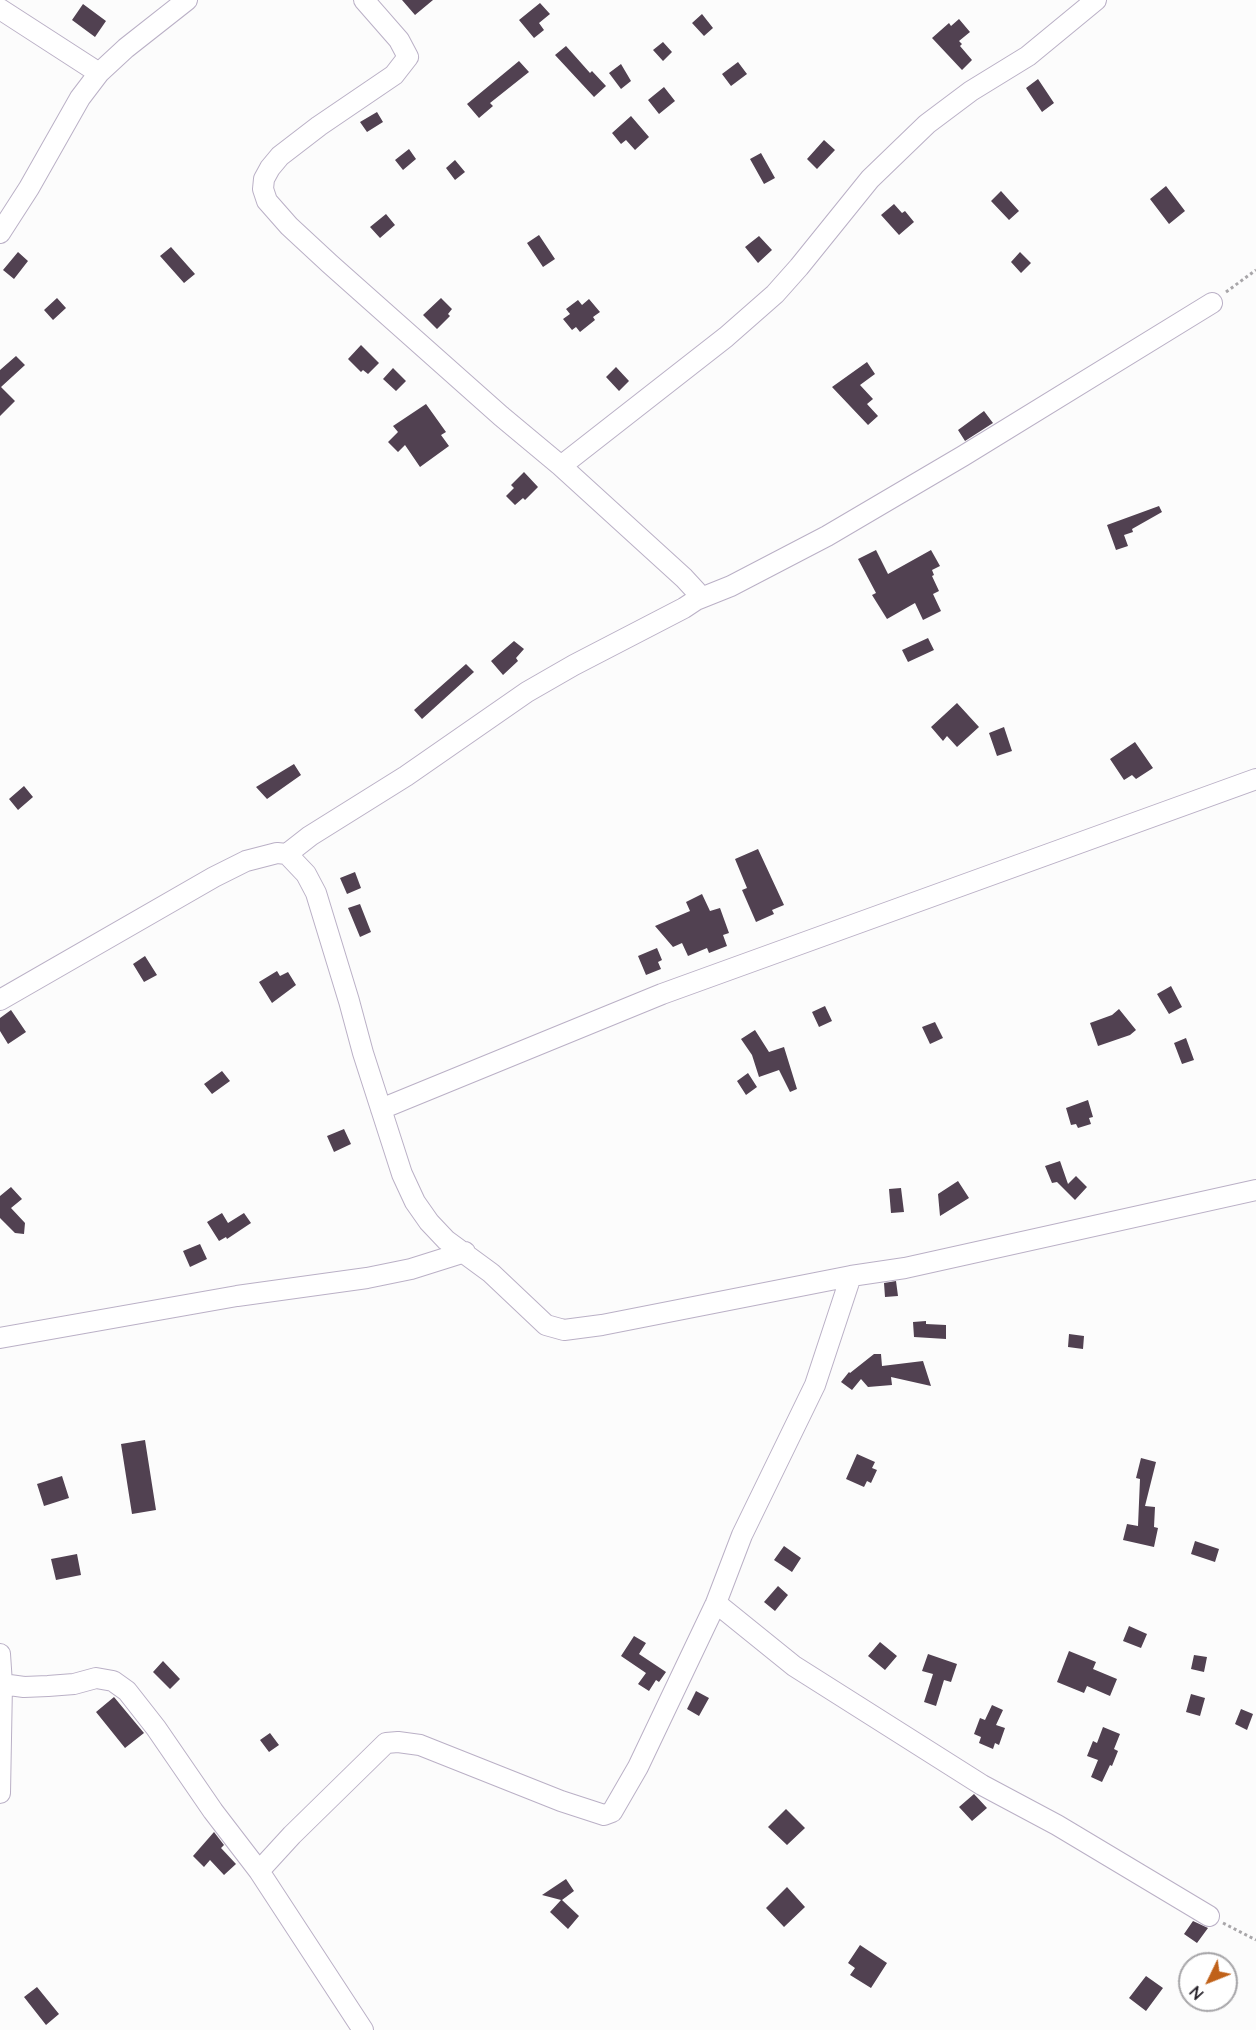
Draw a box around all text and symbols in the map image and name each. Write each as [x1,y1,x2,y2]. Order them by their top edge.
north arrow [1178,1952,1238,2012]
text: N [1185,1982,1208,2004]

